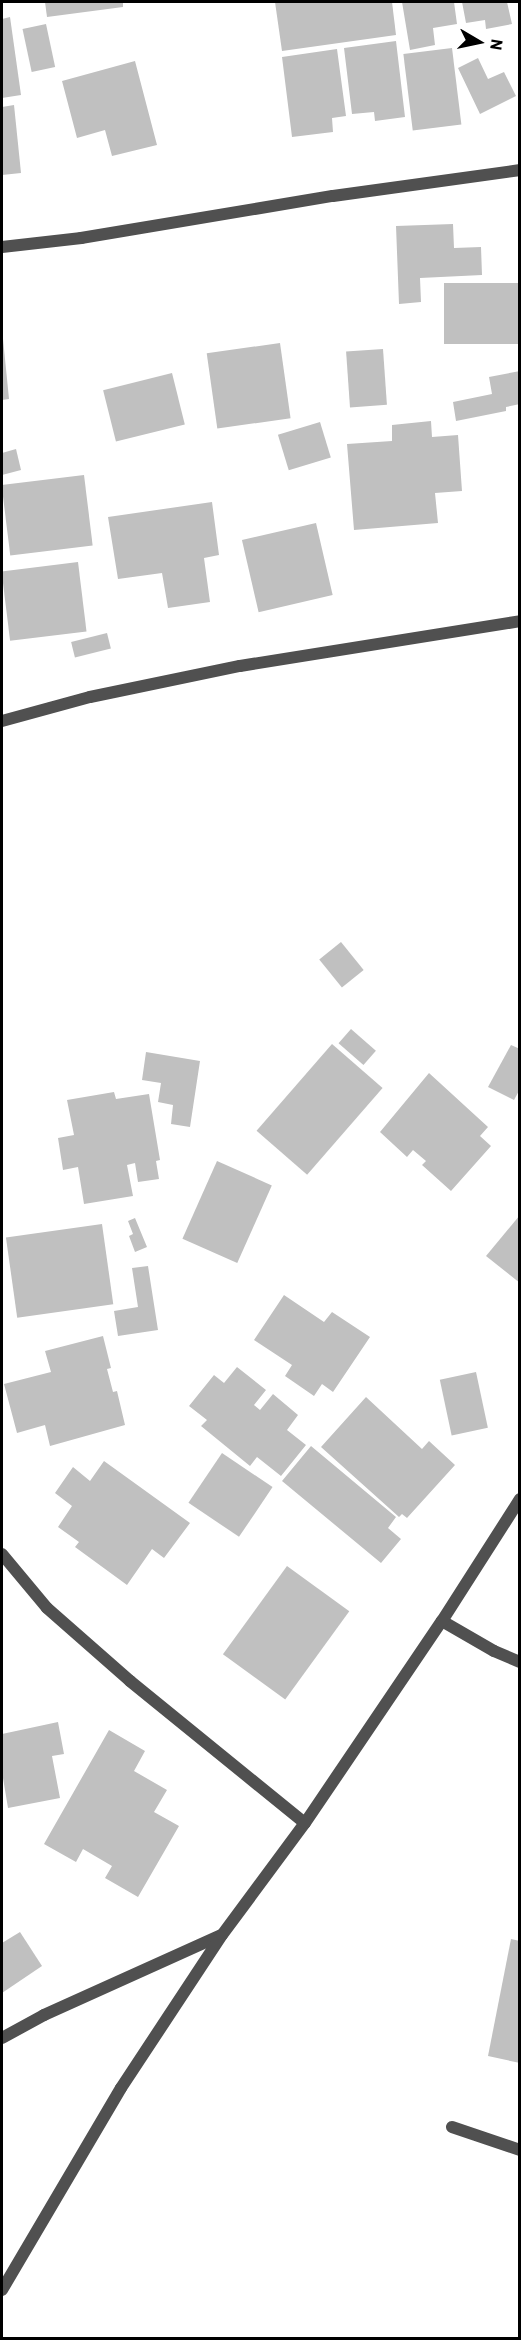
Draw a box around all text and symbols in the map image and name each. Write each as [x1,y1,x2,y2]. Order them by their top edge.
north arrow [449,12,509,72]
text: N [487,38,507,52]

